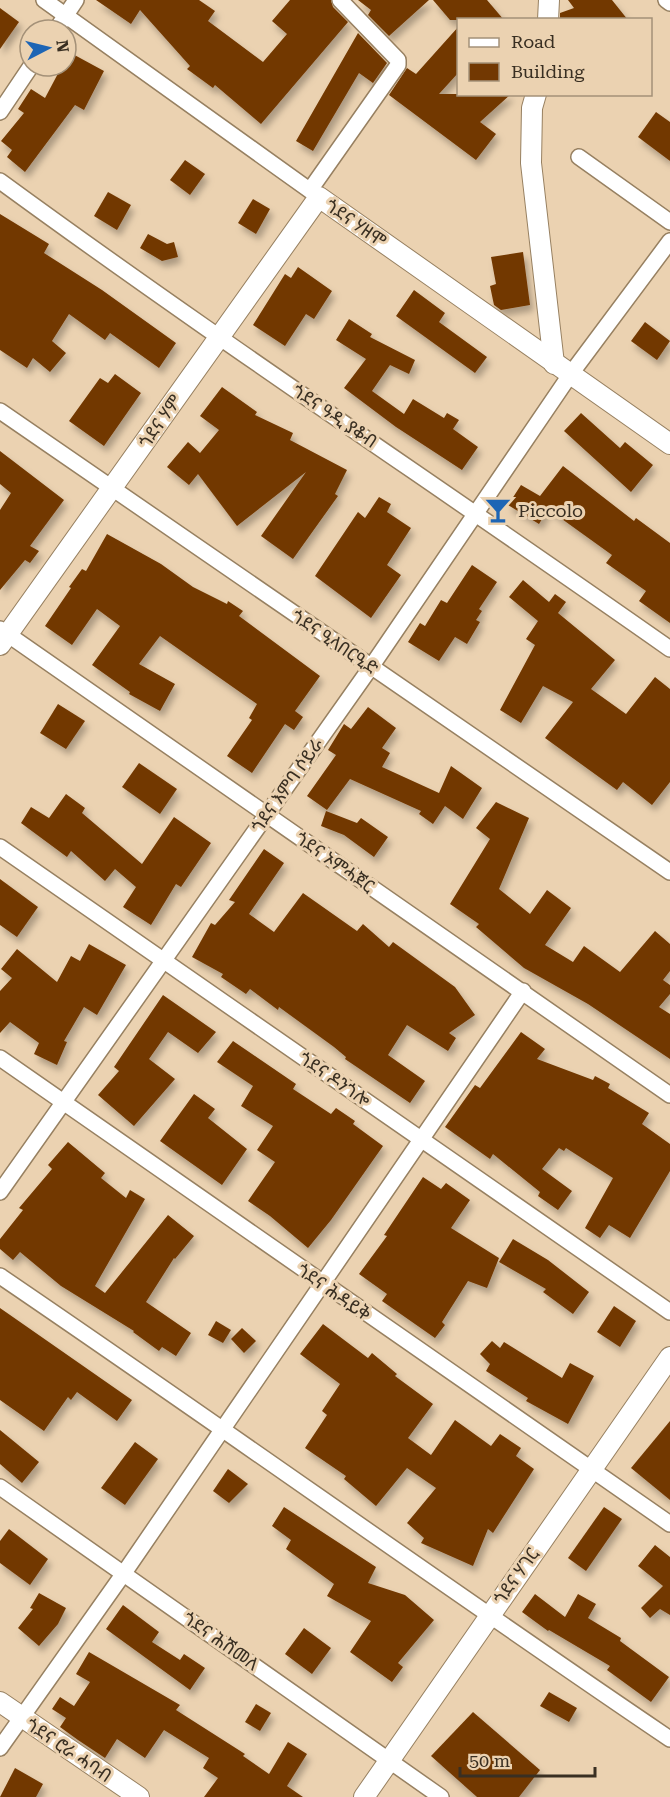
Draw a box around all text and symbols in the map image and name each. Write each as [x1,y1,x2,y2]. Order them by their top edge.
north arrow [18,18,78,78]
legend [457,18,652,96]
text: Road [511,31,556,52]
text: N [52,39,73,54]
text: Building [511,61,585,82]
street label: ጎደና ሃዘሞ [322,195,391,252]
street label: ጎደና ዓዲ ያቆብ [289,380,381,452]
street label: ጎደና ሃም [134,390,186,451]
bar icon: Piccolo [483,495,513,525]
place label: Piccolo [518,500,583,521]
street label: ጎደና ዒላበርዒድ [288,605,382,679]
street label: ጎደና እምባ ሶይራ [247,734,327,836]
street label: ጎደና ኦምሓጀር [292,827,378,897]
street label: ጎደና ዶንጎሎ [295,1047,375,1111]
street label: ጎደና ሕዳይቅ [293,1259,375,1325]
street label: ጎደና ሃገር [489,1544,543,1608]
street label: ጎደና ሕሽመለ [179,1607,263,1675]
street label: ጎደና ሮራ ሓባብ [22,1714,116,1786]
scale bar [460,1740,595,1778]
text: 50 m [469,1750,510,1771]

